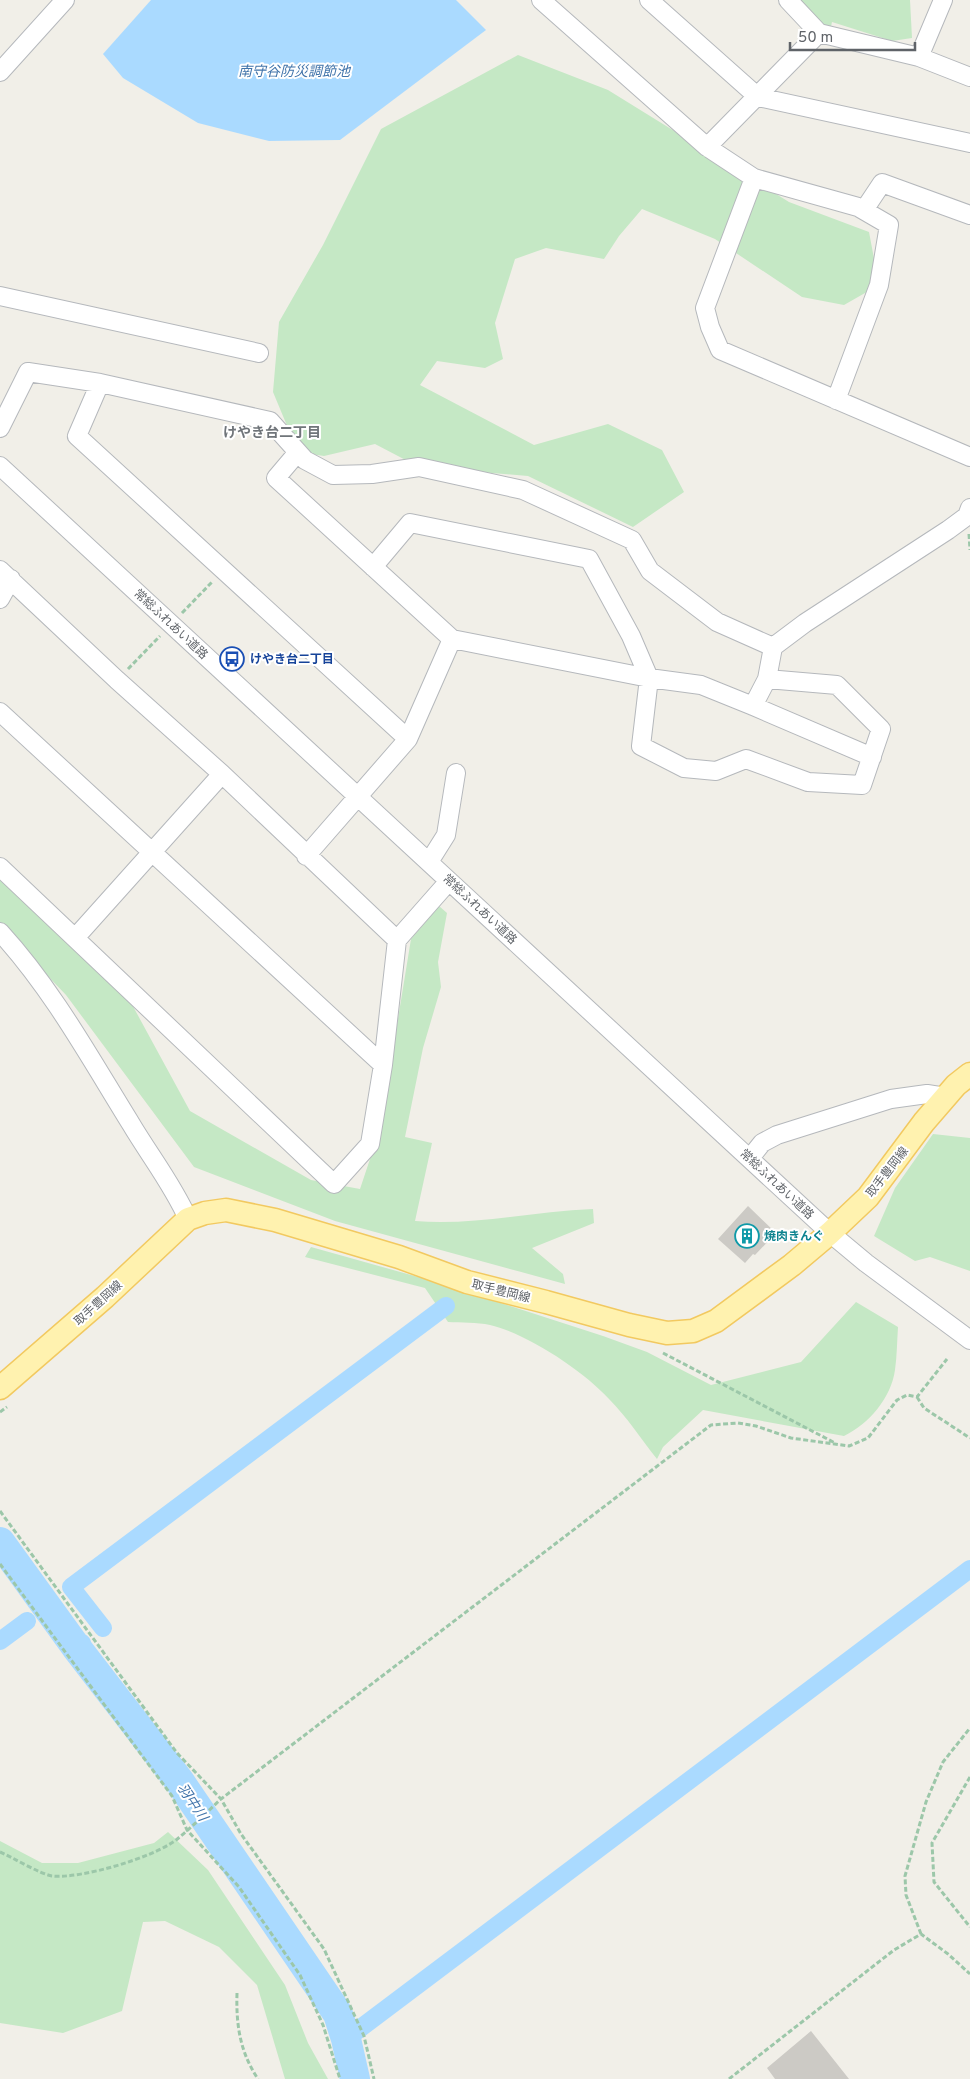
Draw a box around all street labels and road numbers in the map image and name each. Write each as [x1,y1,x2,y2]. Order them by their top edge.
street label: 常総ふれあい道路 [130,586,211,663]
street label: 常総ふれあい道路 [439,871,520,948]
street label: 取手豊岡線 [863,1144,913,1201]
street label: 常総ふれあい道路 [736,1146,817,1223]
street label: 取手豊岡線 [470,1277,532,1307]
street label: 取手豊岡線 [71,1278,126,1330]

